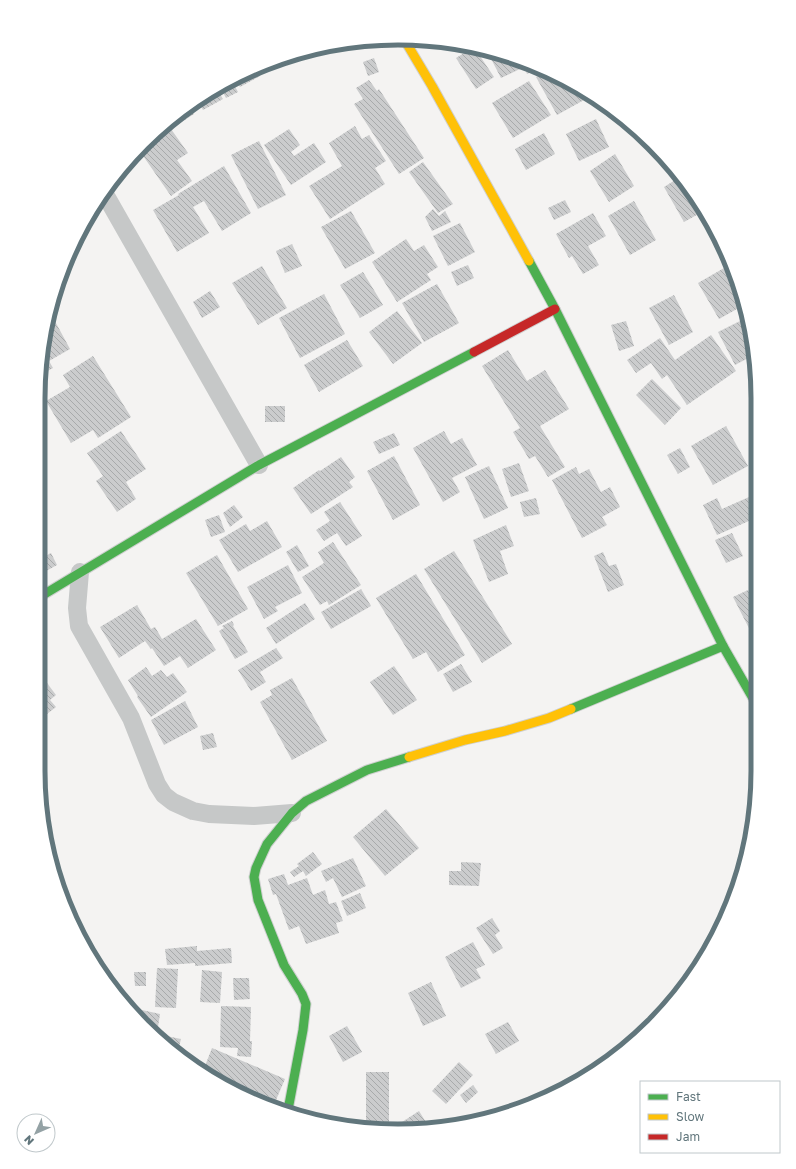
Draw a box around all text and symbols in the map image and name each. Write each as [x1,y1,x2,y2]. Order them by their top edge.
legend [640,1081,780,1153]
text: Fast [676,1089,701,1104]
text: Slow [676,1109,704,1124]
north arrow [16,1113,56,1153]
text: Jam [676,1129,700,1144]
text: N [21,1133,36,1148]

